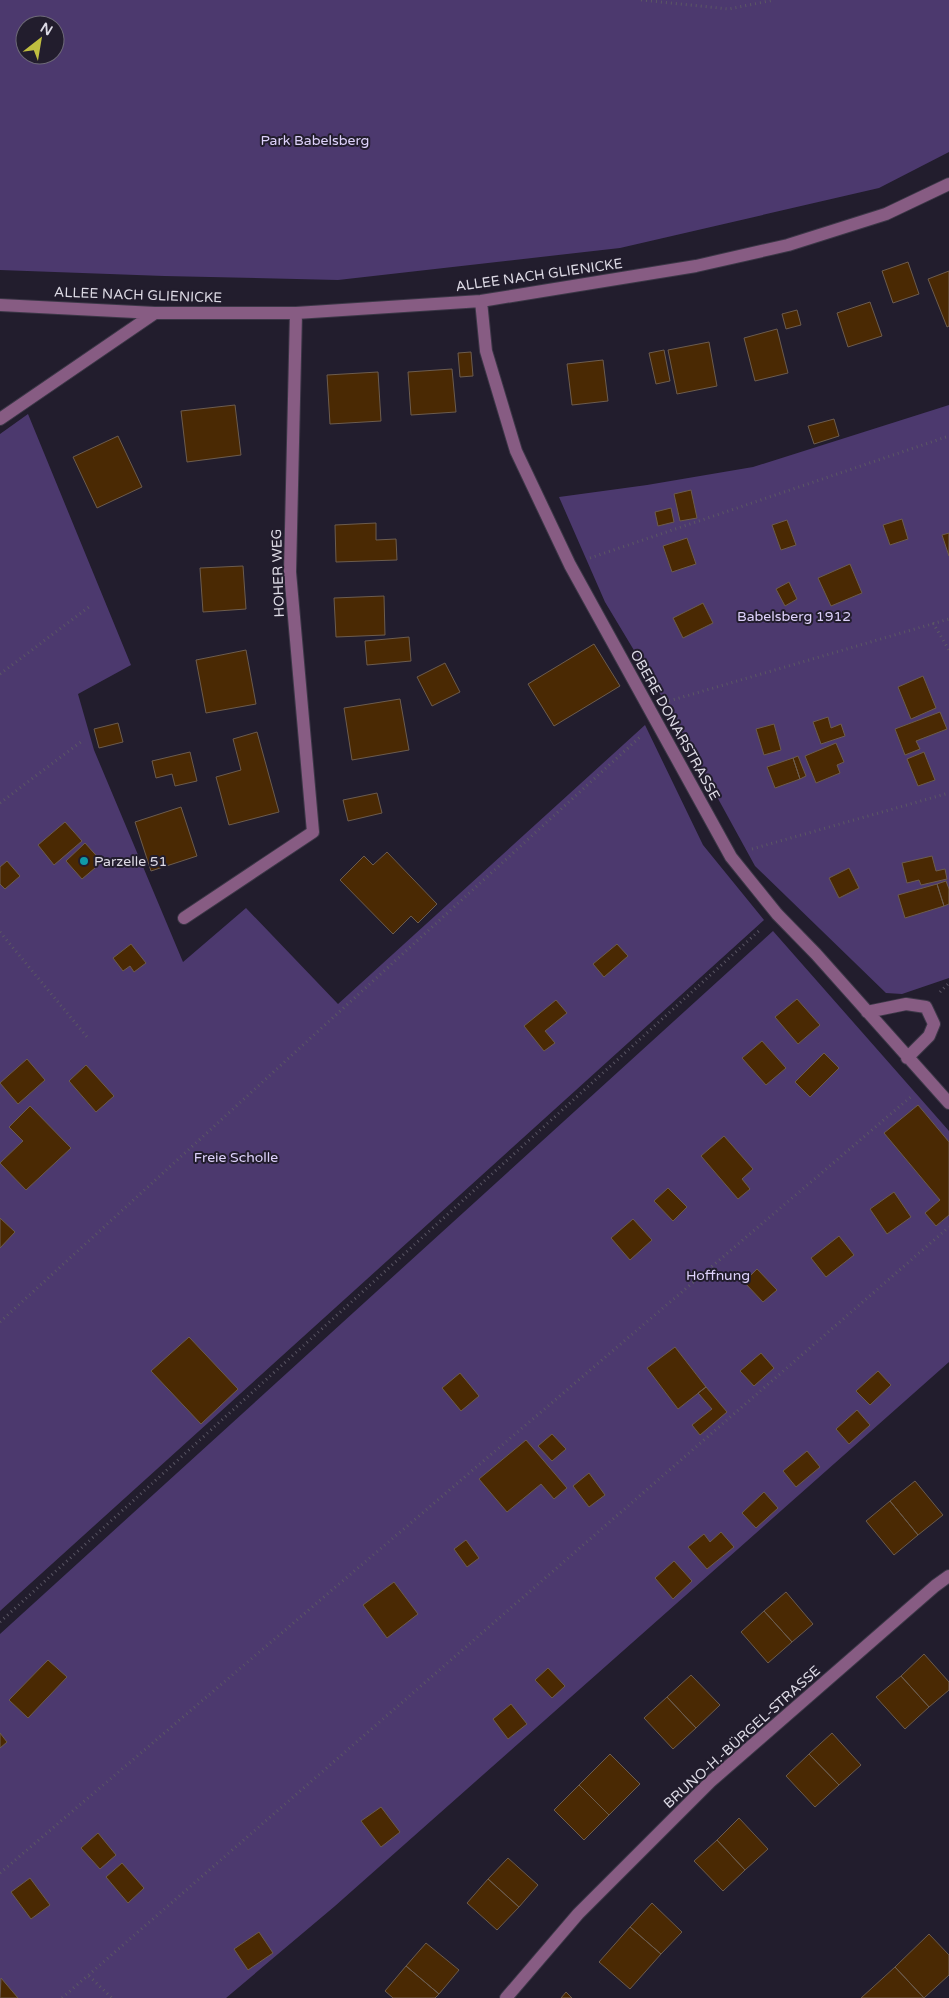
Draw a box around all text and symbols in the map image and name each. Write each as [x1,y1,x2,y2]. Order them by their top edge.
north arrow [15,15,65,65]
text: N [37,19,56,39]
park label: Park Babelsberg [261,132,369,149]
street label: ALLEE NACH GLIENICKE [454,255,624,295]
street label: ALLEE NACH GLIENICKE [54,284,222,306]
street label: HOHER WEG [268,528,288,618]
park label: Babelsberg 1912 [737,608,851,625]
street label: OBERE DONARSTRASSE [627,647,724,803]
place label: Parzelle 51 [94,853,167,870]
marker: Parzelle 51 [78,855,90,867]
park label: Freie Scholle [194,1149,278,1166]
park label: Hoffnung [686,1267,750,1284]
street label: BRUNO-H.-BÜRGEL-STRASSE [660,1662,824,1812]

